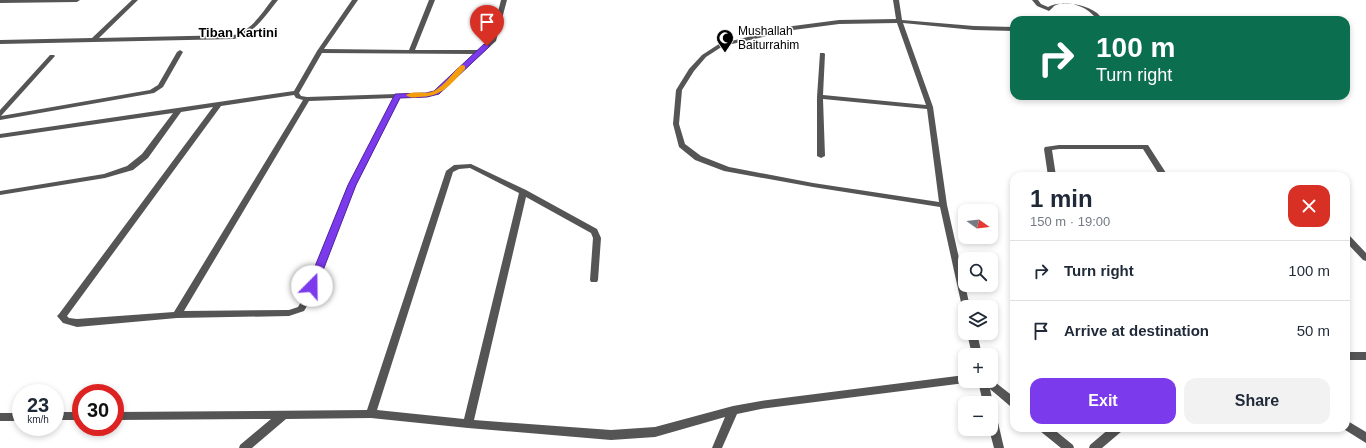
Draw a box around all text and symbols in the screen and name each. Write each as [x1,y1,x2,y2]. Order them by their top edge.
pin [470,5,504,46]
icon: arrive [476,11,498,33]
place label: Mushallah Baiturrahim [738,24,799,52]
district label: Tiban Kartini [198,25,278,40]
mosque icon: Mushallah Baiturrahim [715,28,735,53]
icon: right [1030,32,1082,84]
text: 100 m [1096,32,1175,63]
text: Turn right [1096,65,1172,85]
text: 1 min [1030,185,1093,212]
button: close [1288,185,1330,227]
north arrow [958,204,998,244]
map controls [958,204,998,436]
text: 150 m · 19:00 [1030,214,1110,229]
button: search [958,252,998,292]
icon: right [1030,260,1052,282]
text: Turn right [1064,262,1134,279]
text: 100 m [1288,262,1330,279]
position arrow [291,265,333,307]
button: layers [958,300,998,340]
icon: arrive [1030,320,1052,342]
text: Arrive at destination [1064,322,1209,339]
text: 50 m [1297,322,1330,339]
button: + [958,348,998,388]
button: Exit [1030,378,1176,424]
button: Share [1184,378,1330,424]
speed limit sign: 30 [72,384,124,436]
text: 23 [27,394,49,416]
button: − [958,396,998,436]
text: km/h [27,414,49,425]

